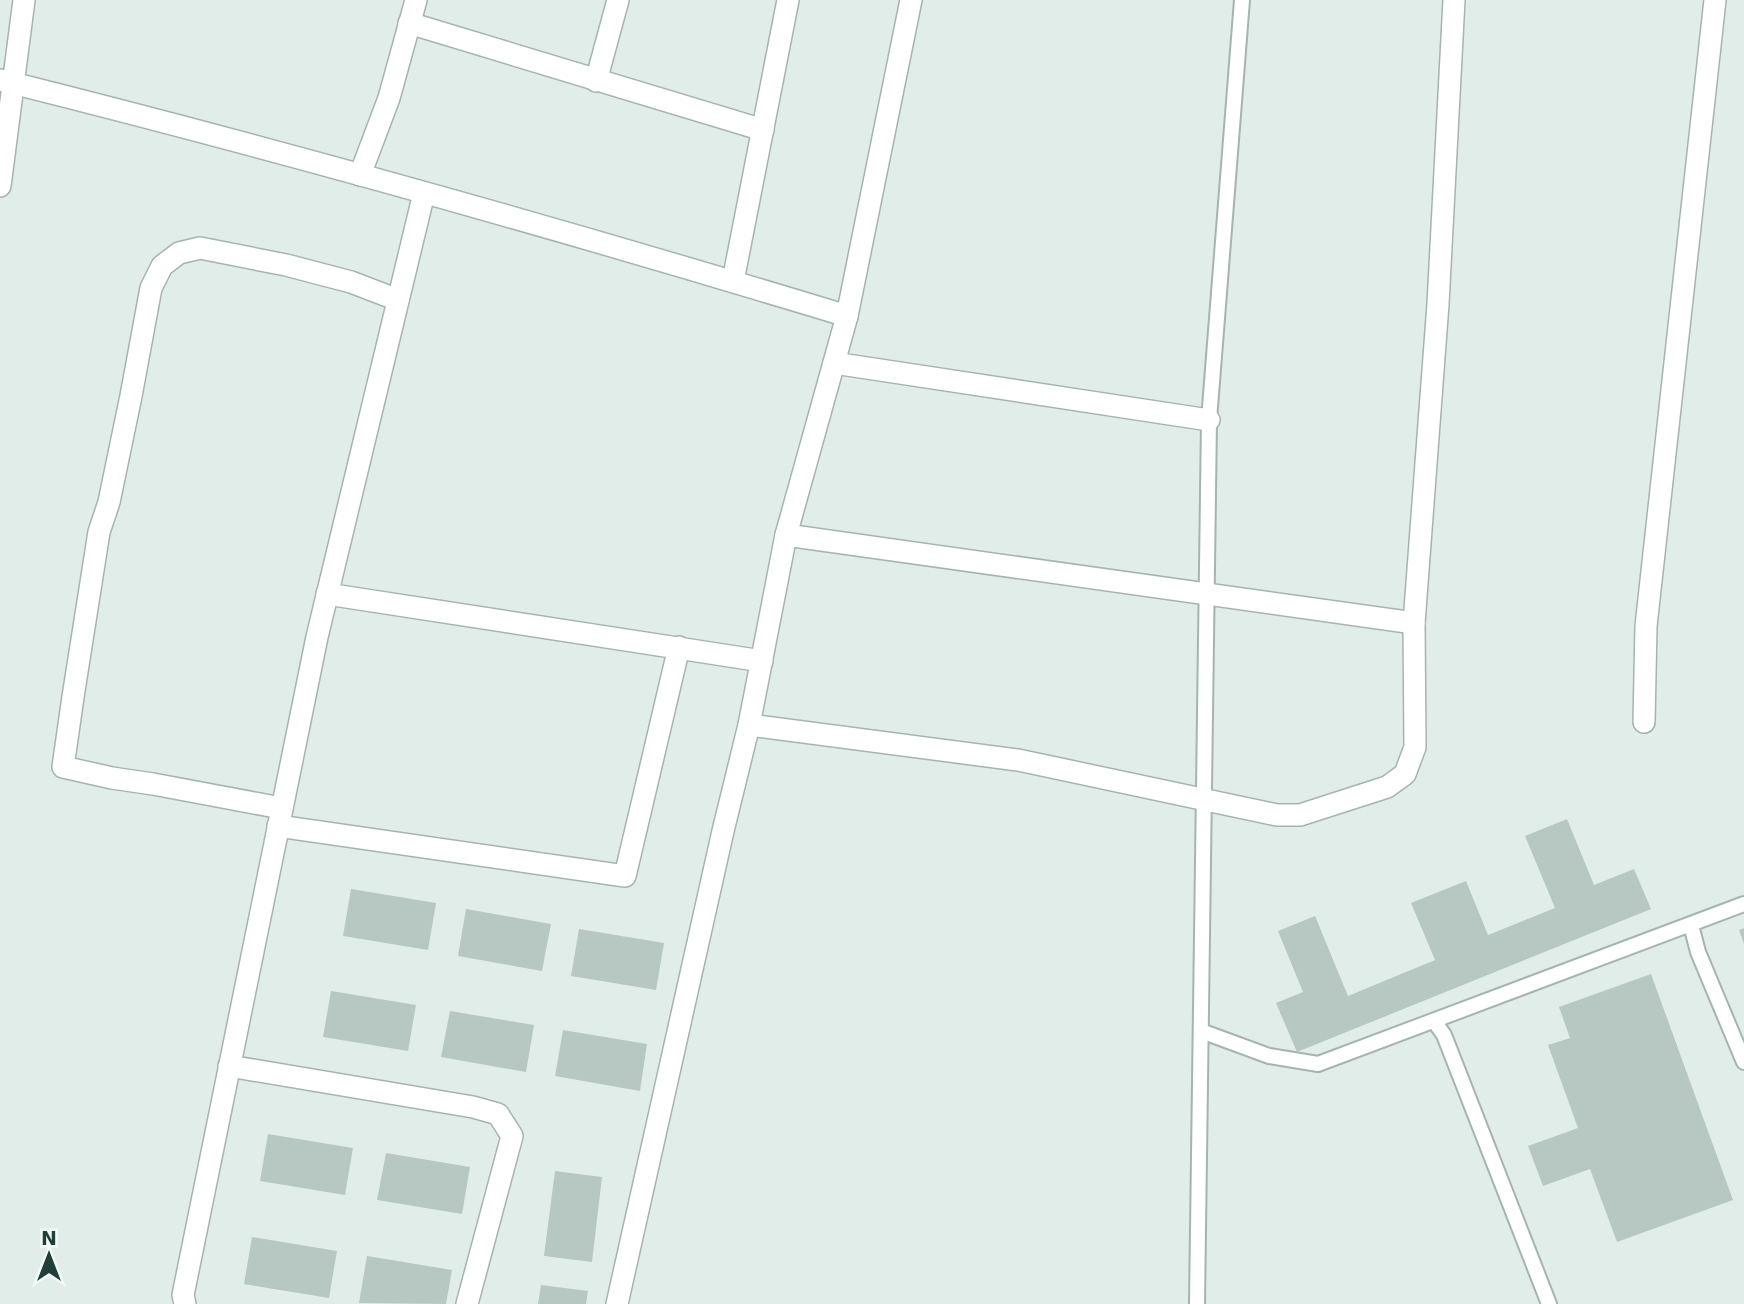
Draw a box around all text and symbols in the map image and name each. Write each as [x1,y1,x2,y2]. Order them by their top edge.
north arrow [14,1220,84,1290]
text: N [41,1227,57,1249]

